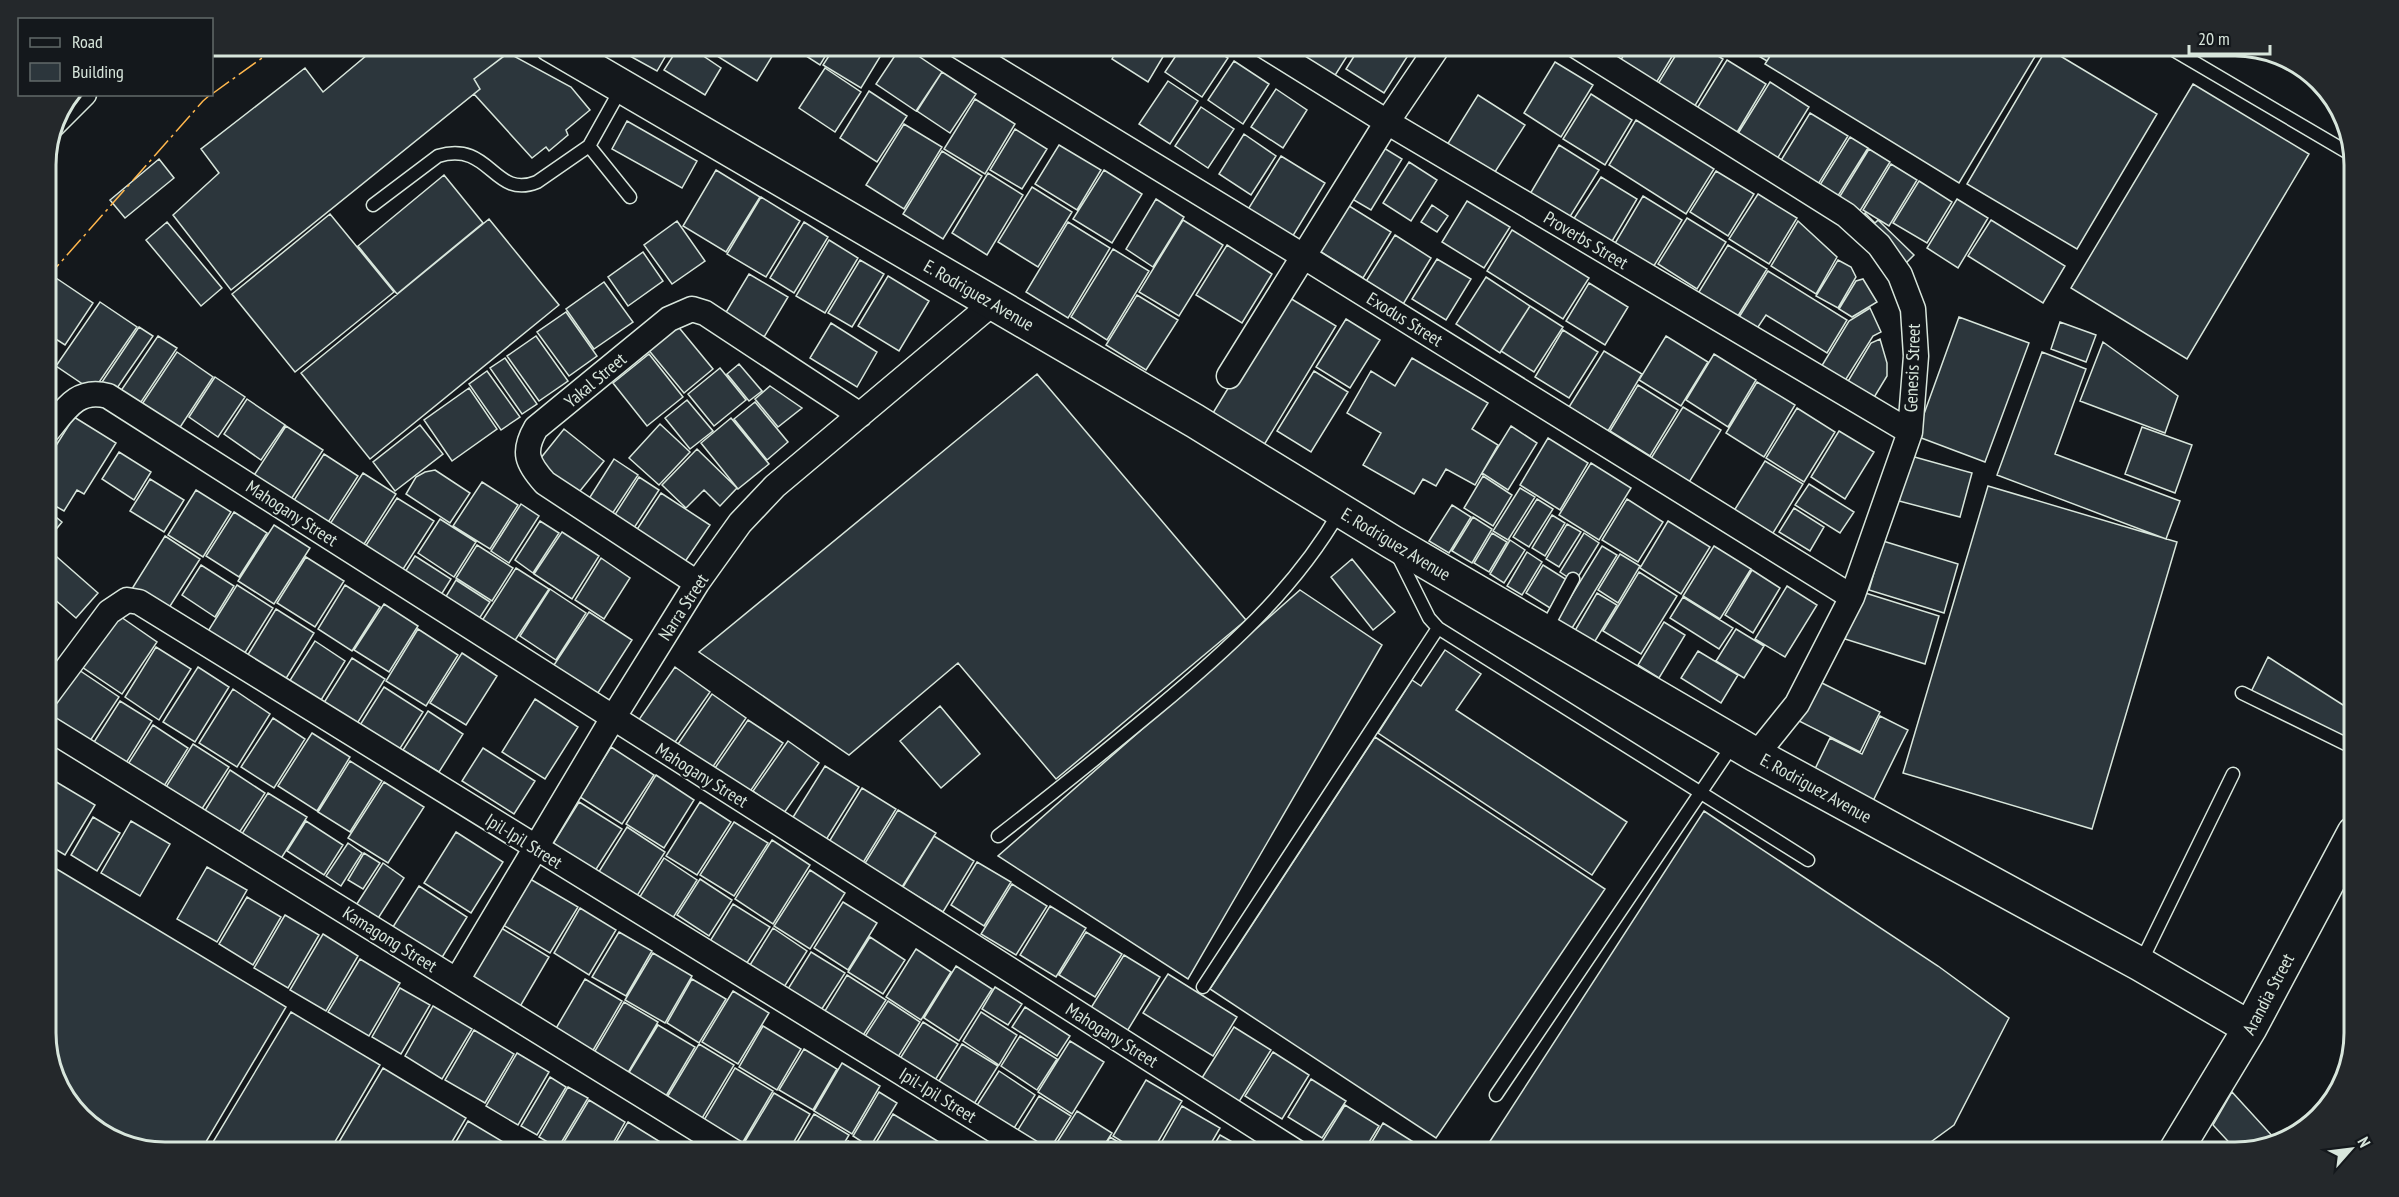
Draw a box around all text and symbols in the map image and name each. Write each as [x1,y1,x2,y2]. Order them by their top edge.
legend [18,18,213,96]
scale bar [2189,18,2270,56]
text: 20 m [2198,27,2230,50]
text: Road [72,30,103,53]
text: Building [72,60,124,83]
street label: Proverbs Street [1540,206,1632,274]
street label: E. Rodriguez Avenue [920,254,1038,336]
street label: Exodus Street [1363,287,1447,351]
street label: Genesis Street [1899,323,1925,413]
street label: Yakal Street [559,347,631,413]
street label: Mahogany Street [242,475,342,551]
street label: E. Rodriguez Avenue [1337,502,1455,586]
street label: Narra Street [653,569,713,645]
street label: Mahogany Street [652,738,752,812]
street label: E. Rodriguez Avenue [1756,748,1876,828]
street label: Ipil-Ipil Street [481,808,567,874]
street label: Kamagong Street [339,901,441,977]
street label: Arandia Street [2237,949,2299,1038]
street label: Mahogany Street [1062,998,1162,1072]
street label: Ipil-Ipil Street [895,1062,981,1128]
north arrow [2321,1119,2381,1179]
text: N [2353,1133,2375,1150]

